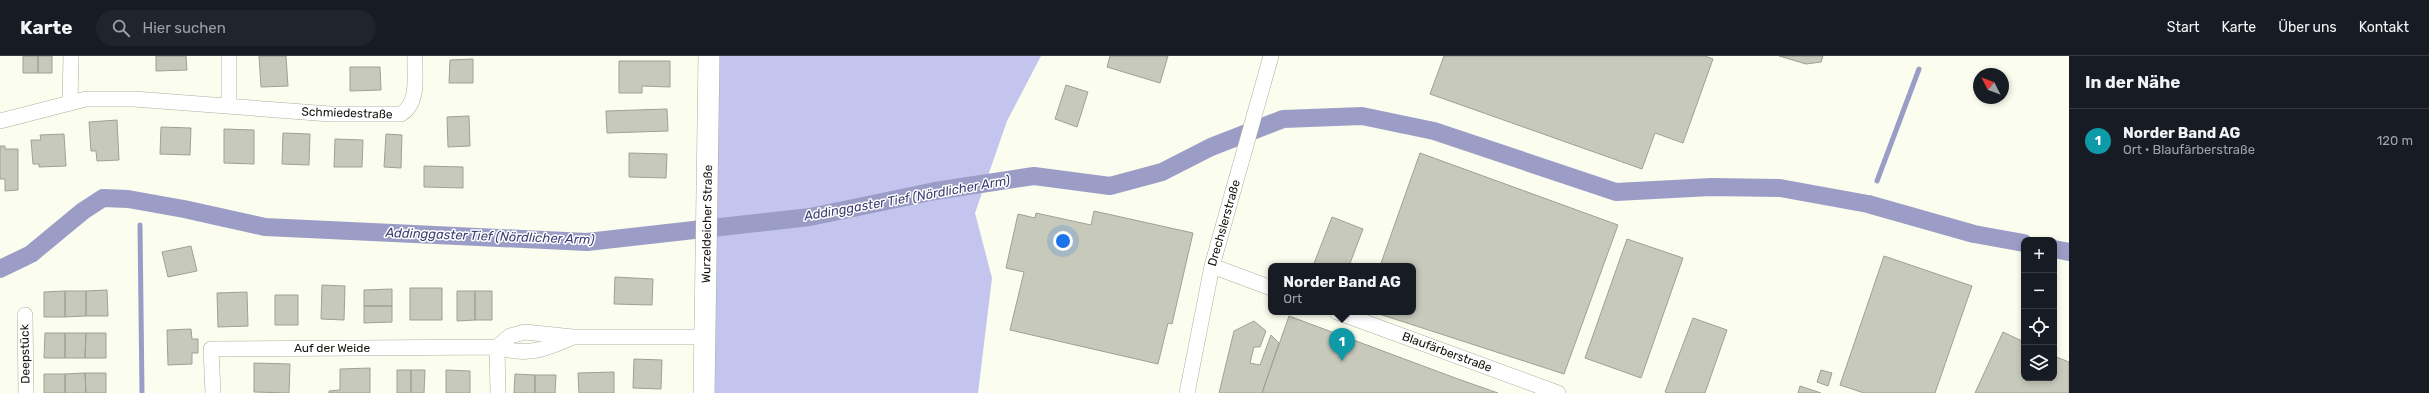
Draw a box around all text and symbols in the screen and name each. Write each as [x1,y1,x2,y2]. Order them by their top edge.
search box [96,10,376,46]
text: Karte [20,16,72,39]
icon: search [110,17,132,39]
text: Hier suchen [142,19,226,37]
text: Start [2167,19,2200,36]
text: Karte [2222,19,2256,36]
text: Über uns [2278,19,2337,36]
text: Kontakt [2359,19,2409,36]
north arrow [1973,68,2009,104]
text: In der Nähe [2085,72,2180,92]
street label: Schmiedestraße [301,104,393,122]
text: Norder Band AG [2123,124,2240,142]
text: 1 [2095,133,2101,148]
text: 120 m [2377,133,2413,148]
text: Ort · Blaufärberstraße [2123,142,2255,157]
street label: Wurzeldeicher Straße [699,164,715,283]
water label: Addinggaster Tief (Nördlicher Arm) [802,172,1012,225]
street label: Drechslerstraße [1205,178,1243,268]
water label: Addinggaster Tief (Nördlicher Arm) [384,225,595,248]
your location [1053,231,1073,251]
map controls [2021,237,2057,381]
button: + [2021,237,2057,273]
popup [1268,263,1416,315]
text: Norder Band AG [1283,273,1401,291]
button: − [2021,273,2057,309]
text: Ort [1283,291,1302,306]
button: locate [2021,309,2057,345]
street label: Deepstück [17,323,33,384]
pin: 1 [1329,328,1355,361]
street label: Blaufärberstraße [1400,329,1494,375]
street label: Auf der Weide [294,341,370,355]
button: layers [2021,345,2057,381]

